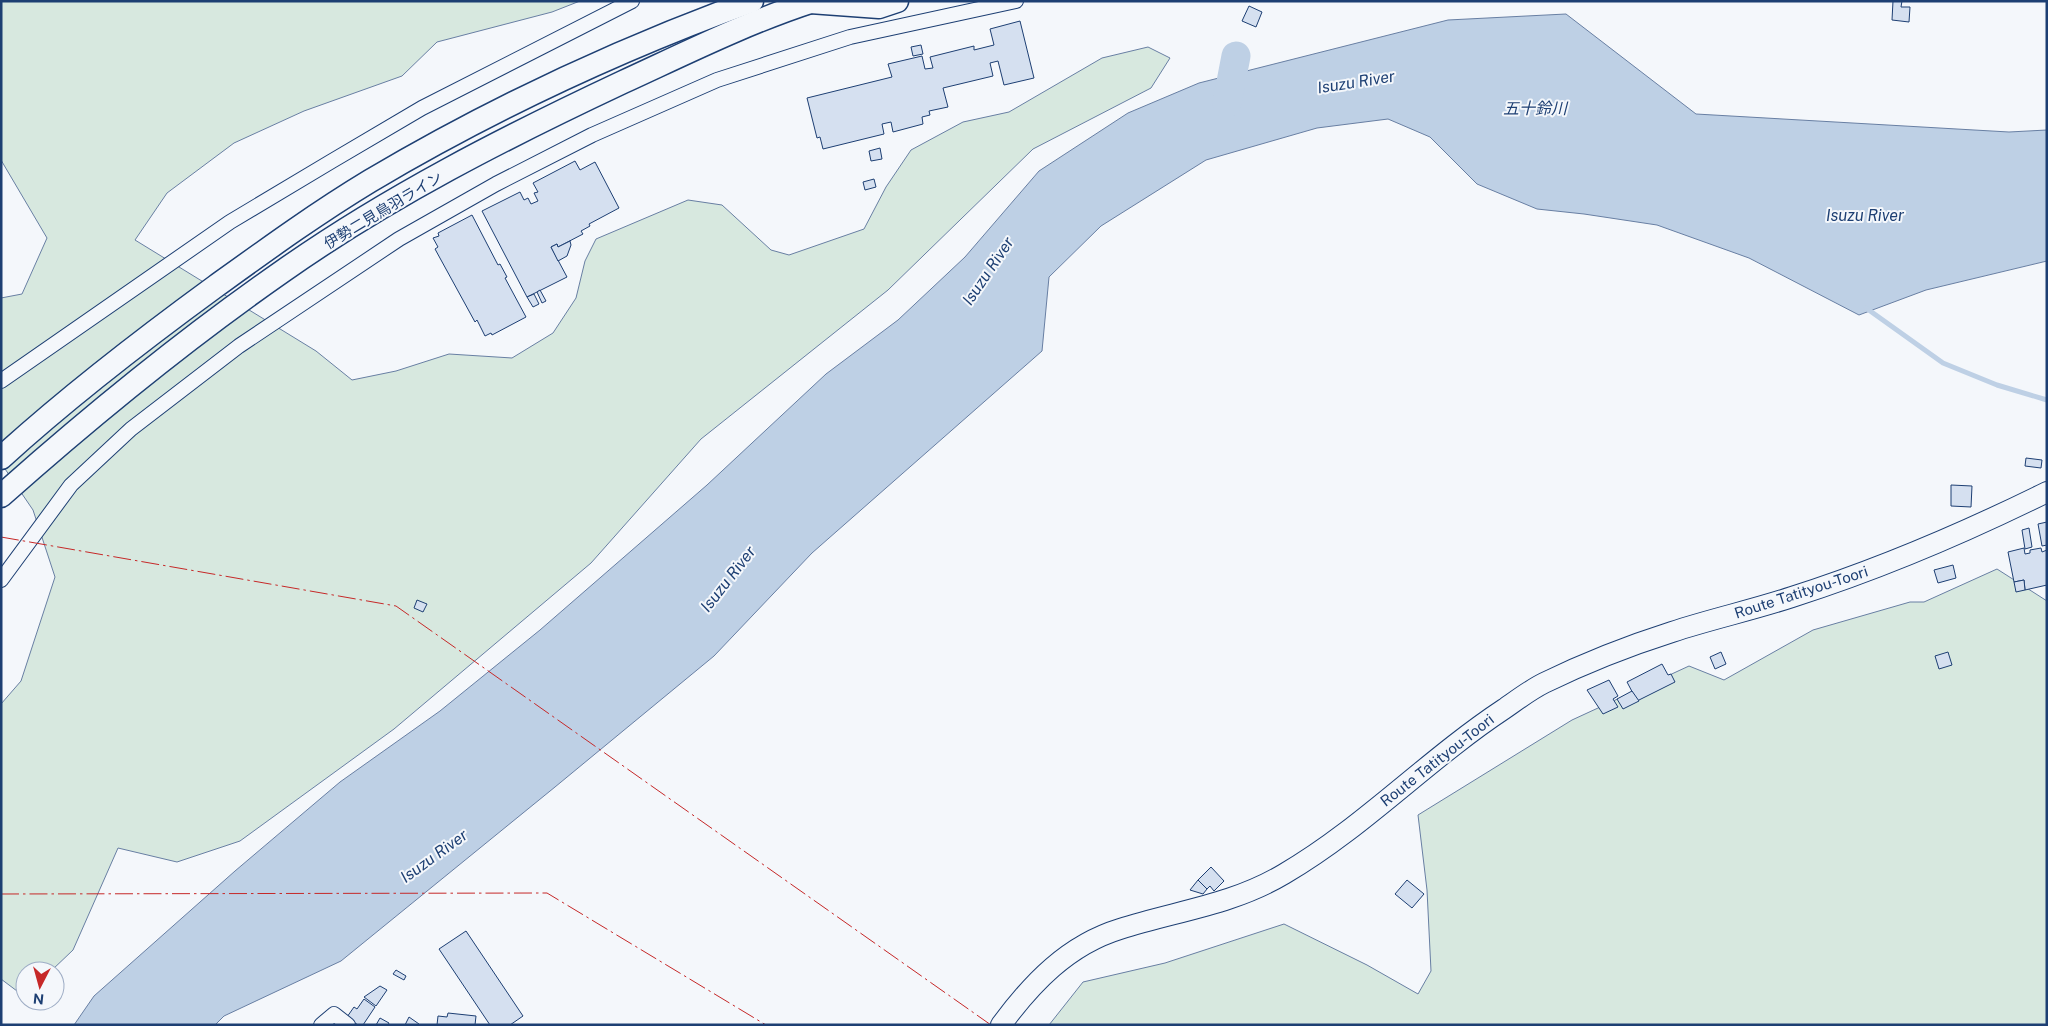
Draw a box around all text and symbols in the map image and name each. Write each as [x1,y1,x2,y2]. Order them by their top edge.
water label: Isuzu River [1316,66,1397,97]
water label: 五十鈴川 [1503,99,1569,118]
street label: 伊勢二見鳥羽ライン [321,168,445,252]
water label: Isuzu River [1826,206,1905,225]
water label: Isuzu River [958,232,1018,309]
water label: Isuzu River [696,542,760,616]
street label: Route Tatityou-Toori [1732,562,1870,622]
street label: Route Tatityou-Toori [1377,710,1497,810]
water label: Isuzu River [397,825,472,887]
north arrow [15,961,65,1011]
text: N [32,990,45,1007]

